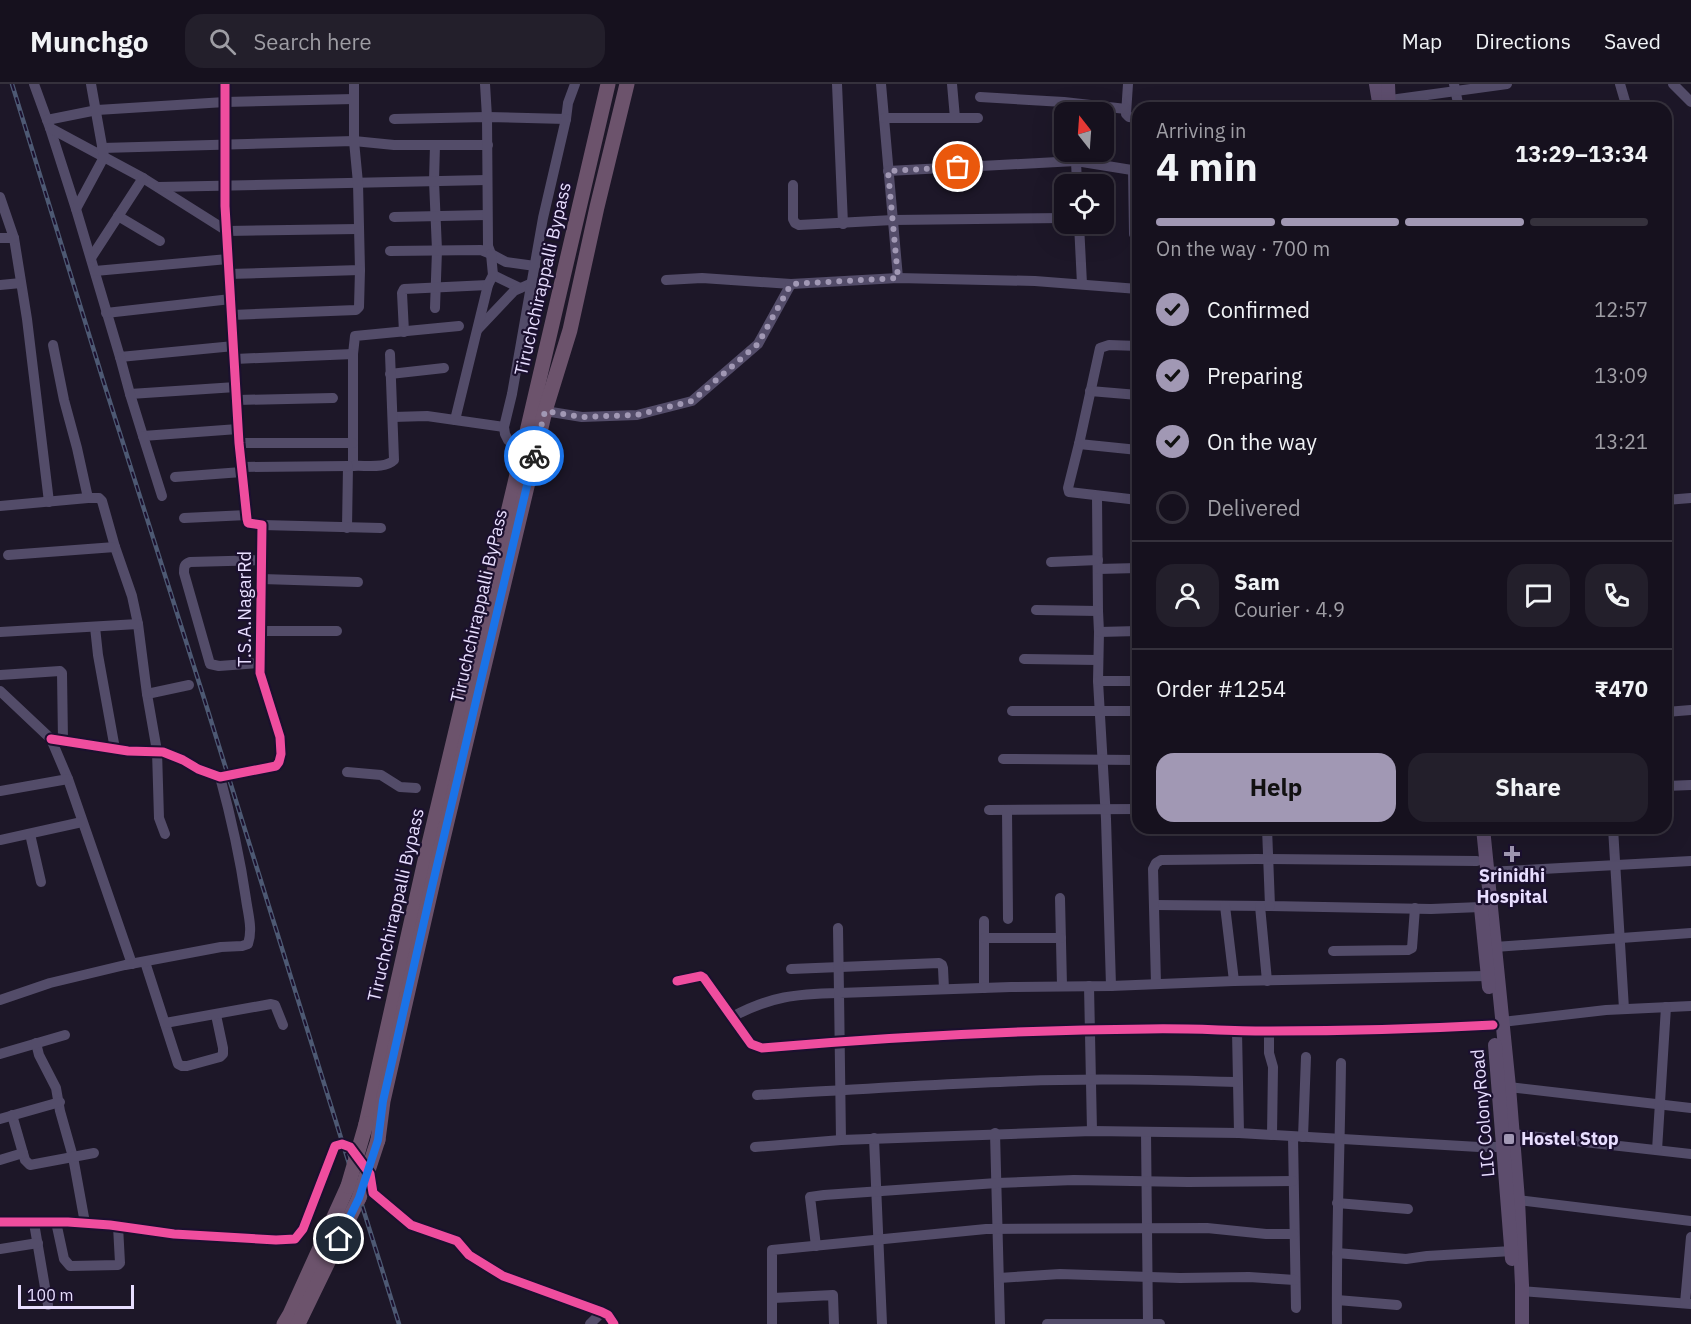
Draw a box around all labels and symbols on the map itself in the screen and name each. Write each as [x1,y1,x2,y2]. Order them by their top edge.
north arrow [1054,102,1114,162]
pin [932,141,983,192]
street label: Tiruchchirappalli Bypass [509,180,576,378]
courier [504,426,564,486]
street label: Tiruchchirappalli ByPass [445,507,512,705]
street label: T.S.A.NagarRd [233,551,256,667]
street label: Tiruchchirappalli Bypass [362,806,429,1004]
marker: Srinidhi Hospital [1503,845,1521,863]
place label: Srinidhi Hospital [1477,864,1548,908]
street label: LIC ColonyRoad [1465,1048,1500,1178]
place label: Hostel Stop [1521,1127,1619,1150]
marker: Hostel Stop [1502,1132,1516,1146]
pin [313,1213,364,1264]
scale bar [18,1282,134,1310]

